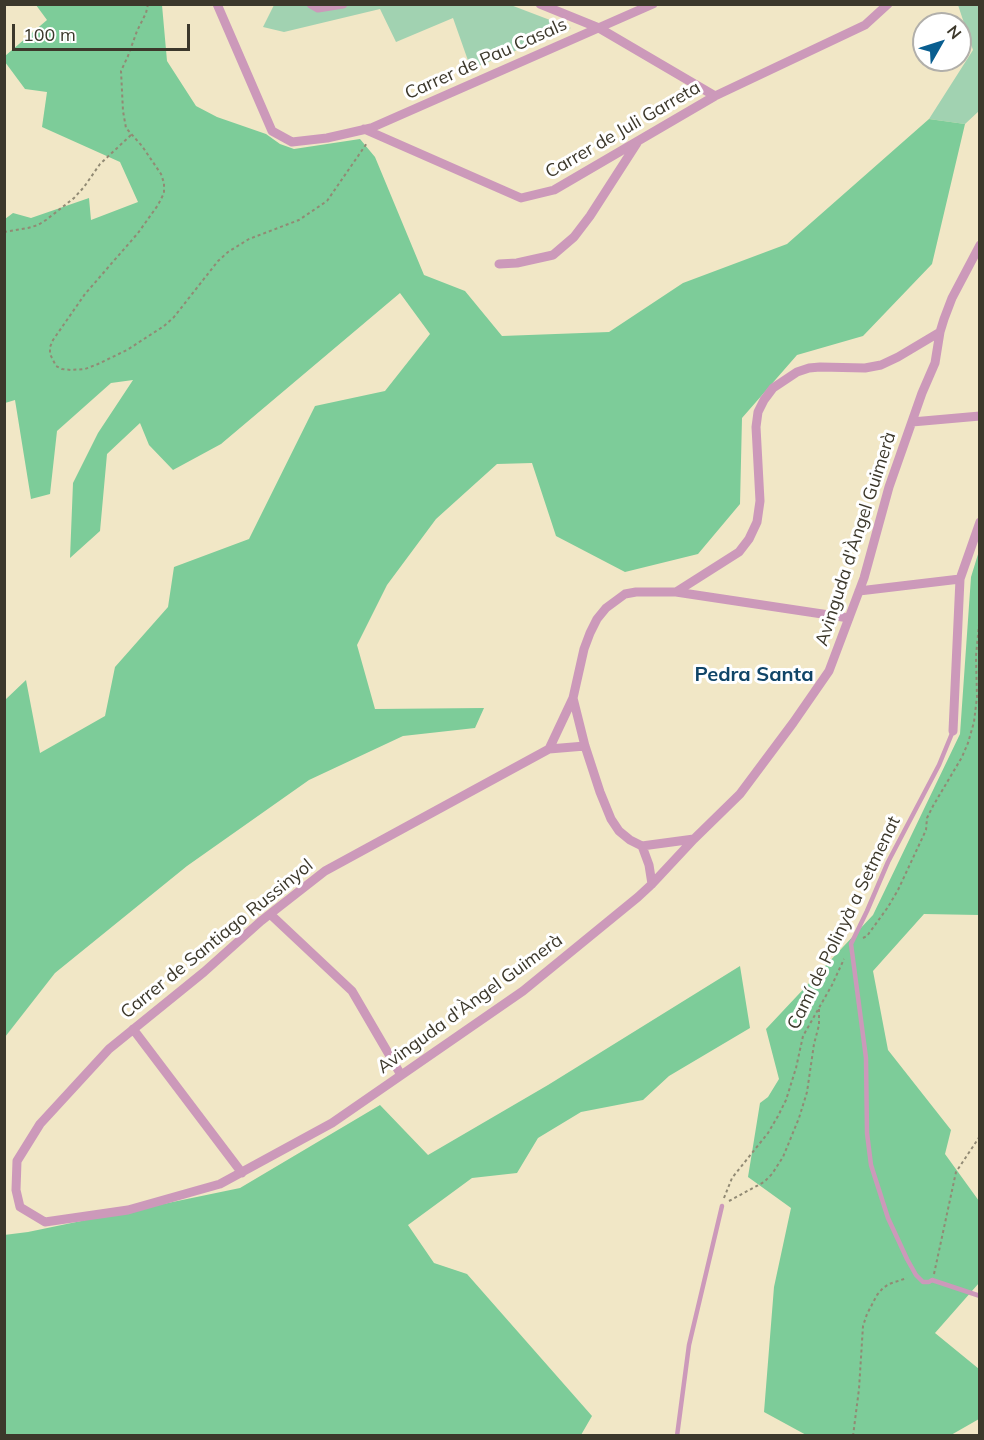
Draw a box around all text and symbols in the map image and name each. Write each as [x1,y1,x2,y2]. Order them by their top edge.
scale bar [15,12,194,50]
north arrow [912,12,972,72]
street label: Carrer de Pau Casals [402,14,570,104]
text: N [943,21,966,43]
text: 100 m [23,23,76,46]
street label: Carrer de Juli Garreta [542,77,704,183]
street label: Avinguda d'Àngel Guimerà [811,429,901,649]
district label: Pedra Santa [694,663,814,687]
street label: Camí de Polinyà a Setmenat [783,813,905,1033]
street label: Carrer de Santiago Russinyol [116,855,318,1023]
street label: Avinguda d'Àngel Guimerà [373,930,567,1078]

